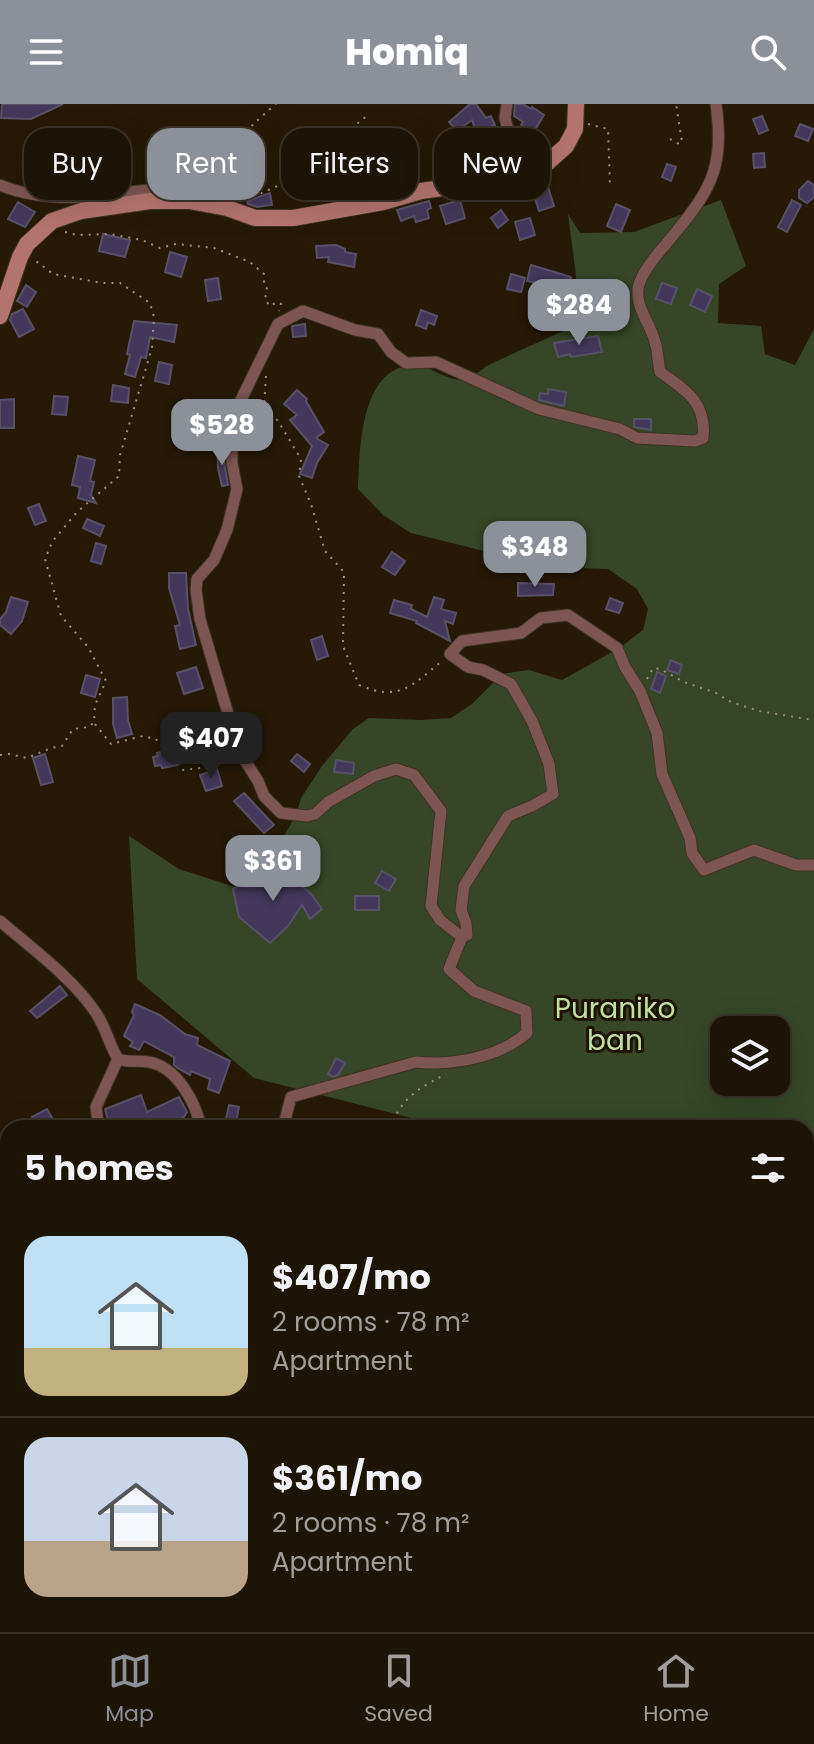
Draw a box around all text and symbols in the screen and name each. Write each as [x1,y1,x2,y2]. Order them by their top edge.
text: Homiq [345,27,469,78]
icon: menu [24,30,68,74]
icon: search [746,30,790,74]
chip: Buy [24,128,131,200]
chip: Rent [147,128,265,200]
chip: Filters [281,128,418,200]
chip: New [434,128,550,200]
pin: $284 [532,279,626,347]
text: $284 [546,287,612,323]
pin: $528 [175,399,269,467]
text: $528 [189,407,255,443]
pin: $348 [488,521,582,589]
text: $348 [501,529,569,565]
pin: $407 [164,712,258,780]
text: $407 [178,720,244,756]
pin: $361 [226,835,320,903]
text: $361 [243,843,303,879]
park label: Puraniko ban [555,989,675,1060]
map controls [710,1016,790,1096]
button: layers [710,1016,790,1096]
text: 5 homes [24,1144,174,1192]
icon: filters [746,1146,790,1190]
text: $407/mo [272,1253,431,1301]
icon: home [88,1268,184,1364]
text: 2 rooms · 78 m² [272,1304,470,1340]
text: Apartment [272,1343,413,1379]
text: $361/mo [272,1454,422,1502]
icon: home [88,1469,184,1565]
text: 2 rooms · 78 m² [272,1505,470,1541]
text: Apartment [272,1544,413,1580]
tab: Map [105,1649,154,1730]
tab: Saved [364,1649,433,1730]
tab: Home [643,1649,709,1730]

